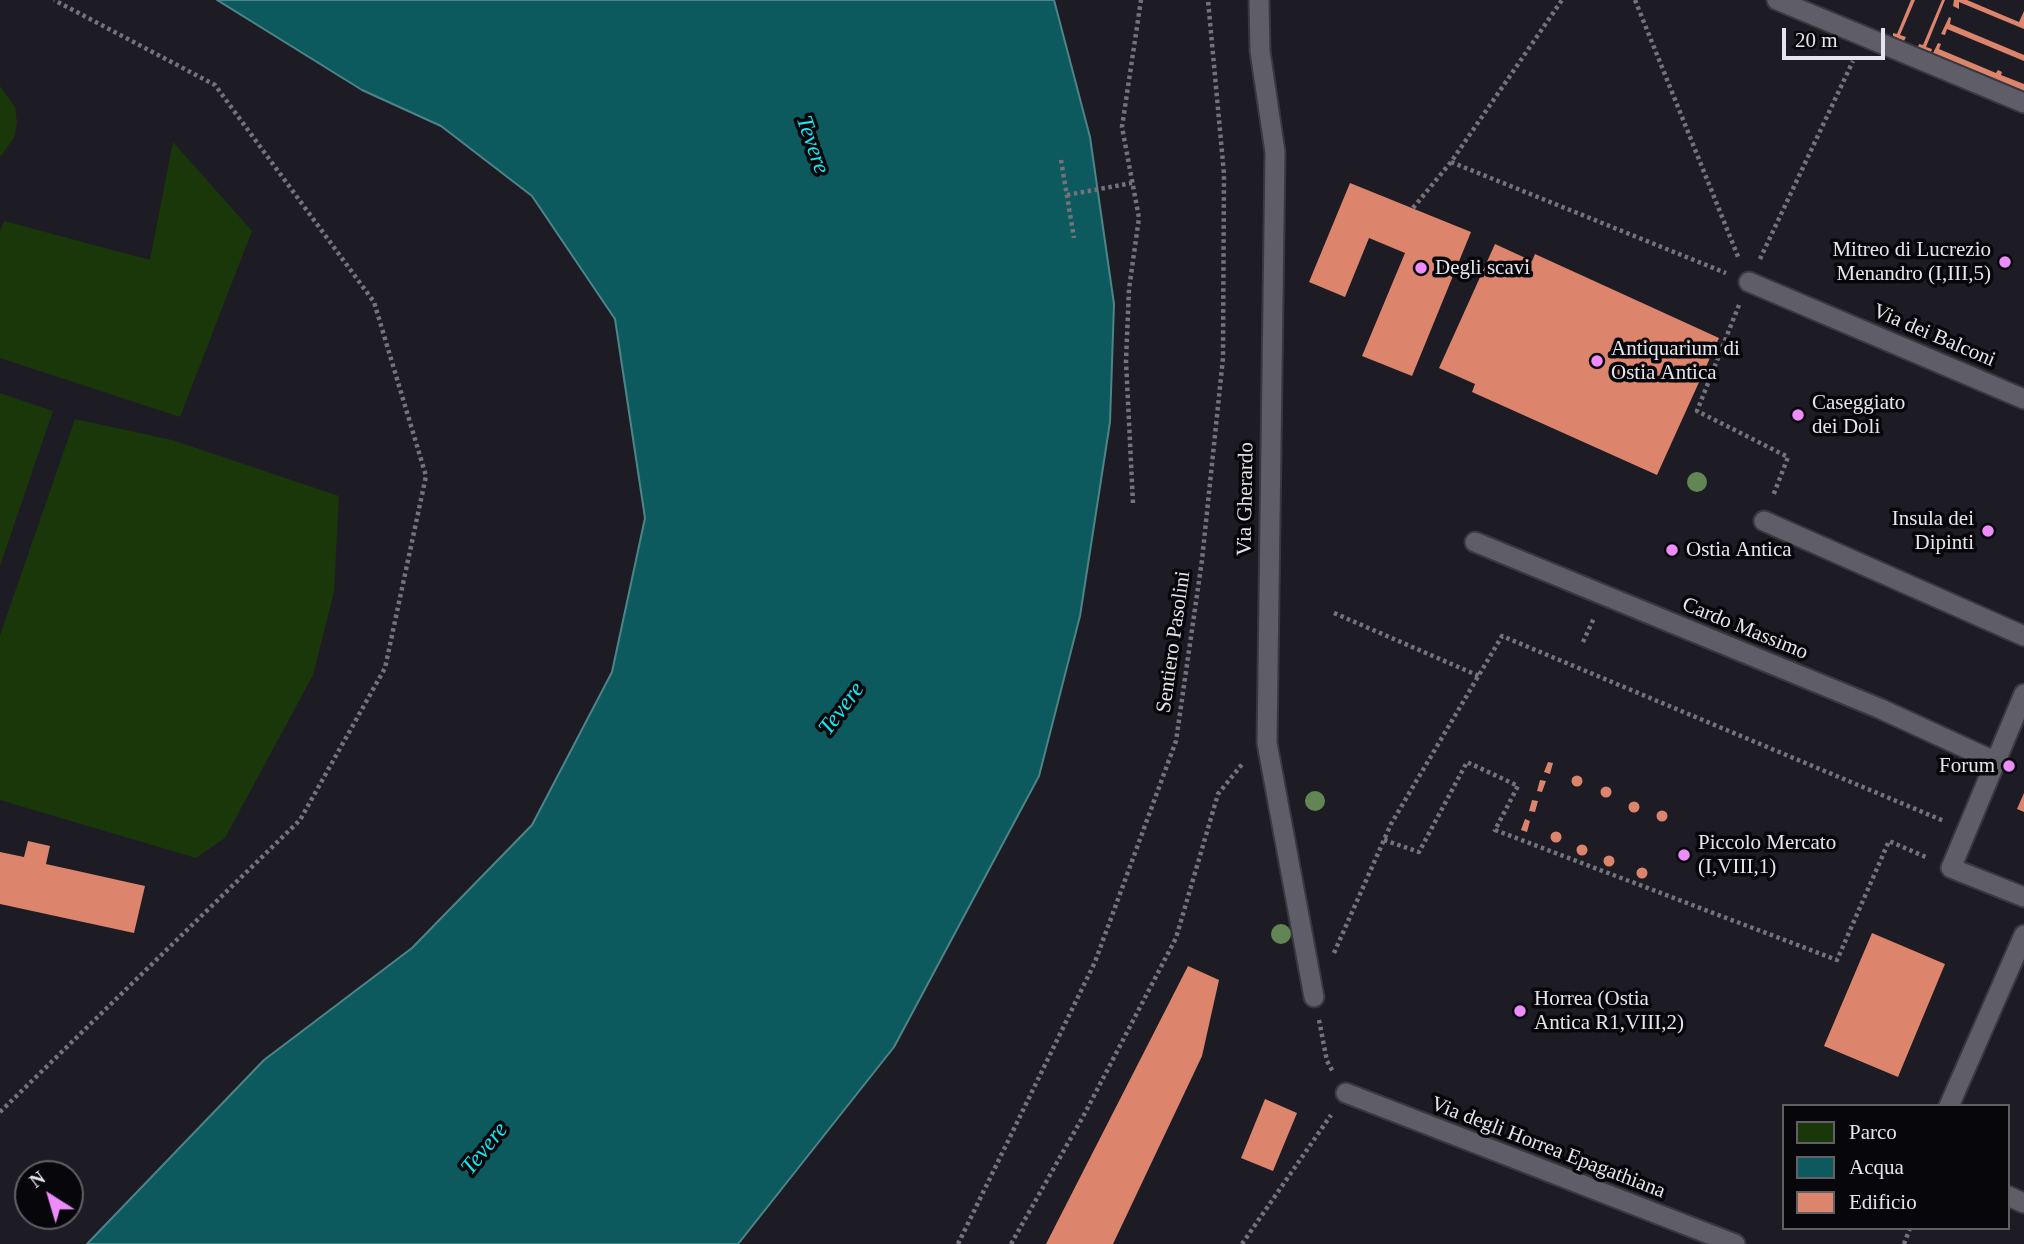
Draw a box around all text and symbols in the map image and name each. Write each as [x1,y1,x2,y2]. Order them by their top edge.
scale bar [1786,14,1889,58]
text: 20 m [1795,28,1838,52]
water label: Tevere [789,112,835,178]
place label: Mitreo di Lucrezio Menandro (I,III,5) [1832,237,1991,287]
marker: Mitreo di Lucrezio Menandro (I,III,5) [1997,254,2013,270]
place label: Degli scavi [1435,255,1530,281]
marker: Degli scavi [1413,260,1429,276]
street label: Via dei Balconi [1869,299,1999,373]
place label: Antiquarium di Ostia Antica [1611,336,1740,386]
marker: Antiquarium di Ostia Antica [1589,353,1605,369]
place label: Caseggiato dei Doli [1812,390,1905,440]
marker: Caseggiato dei Doli [1790,407,1806,423]
street label: Via Gherardo [1232,442,1260,556]
place label: Insula dei Dipinti [1892,506,1974,556]
marker: Insula dei Dipinti [1980,523,1996,539]
place label: Ostia Antica [1686,537,1792,563]
marker: Ostia Antica [1664,542,1680,558]
street label: Sentiero Pasolini [1152,569,1196,715]
street label: Cardo Massimo [1678,592,1812,666]
water label: Tevere [813,677,871,741]
place label: Forum [1939,753,1995,779]
marker: Forum [2001,758,2017,774]
place label: Piccolo Mercato (I,VIII,1) [1698,830,1836,880]
marker: Piccolo Mercato (I,VIII,1) [1676,847,1692,863]
place label: Horrea (Ostia Antica R1,VIII,2) [1534,986,1684,1036]
marker: Horrea (Ostia Antica R1,VIII,2) [1512,1003,1528,1019]
street label: Via degli Horrea Epagathiana [1427,1092,1669,1204]
legend [1783,1104,2010,1230]
water label: Tevere [456,1117,514,1181]
text: Parco [1849,1120,1897,1144]
text: Acqua [1849,1155,1904,1179]
north arrow [14,1160,84,1230]
text: N [25,1167,49,1192]
text: Edificio [1849,1190,1917,1214]

